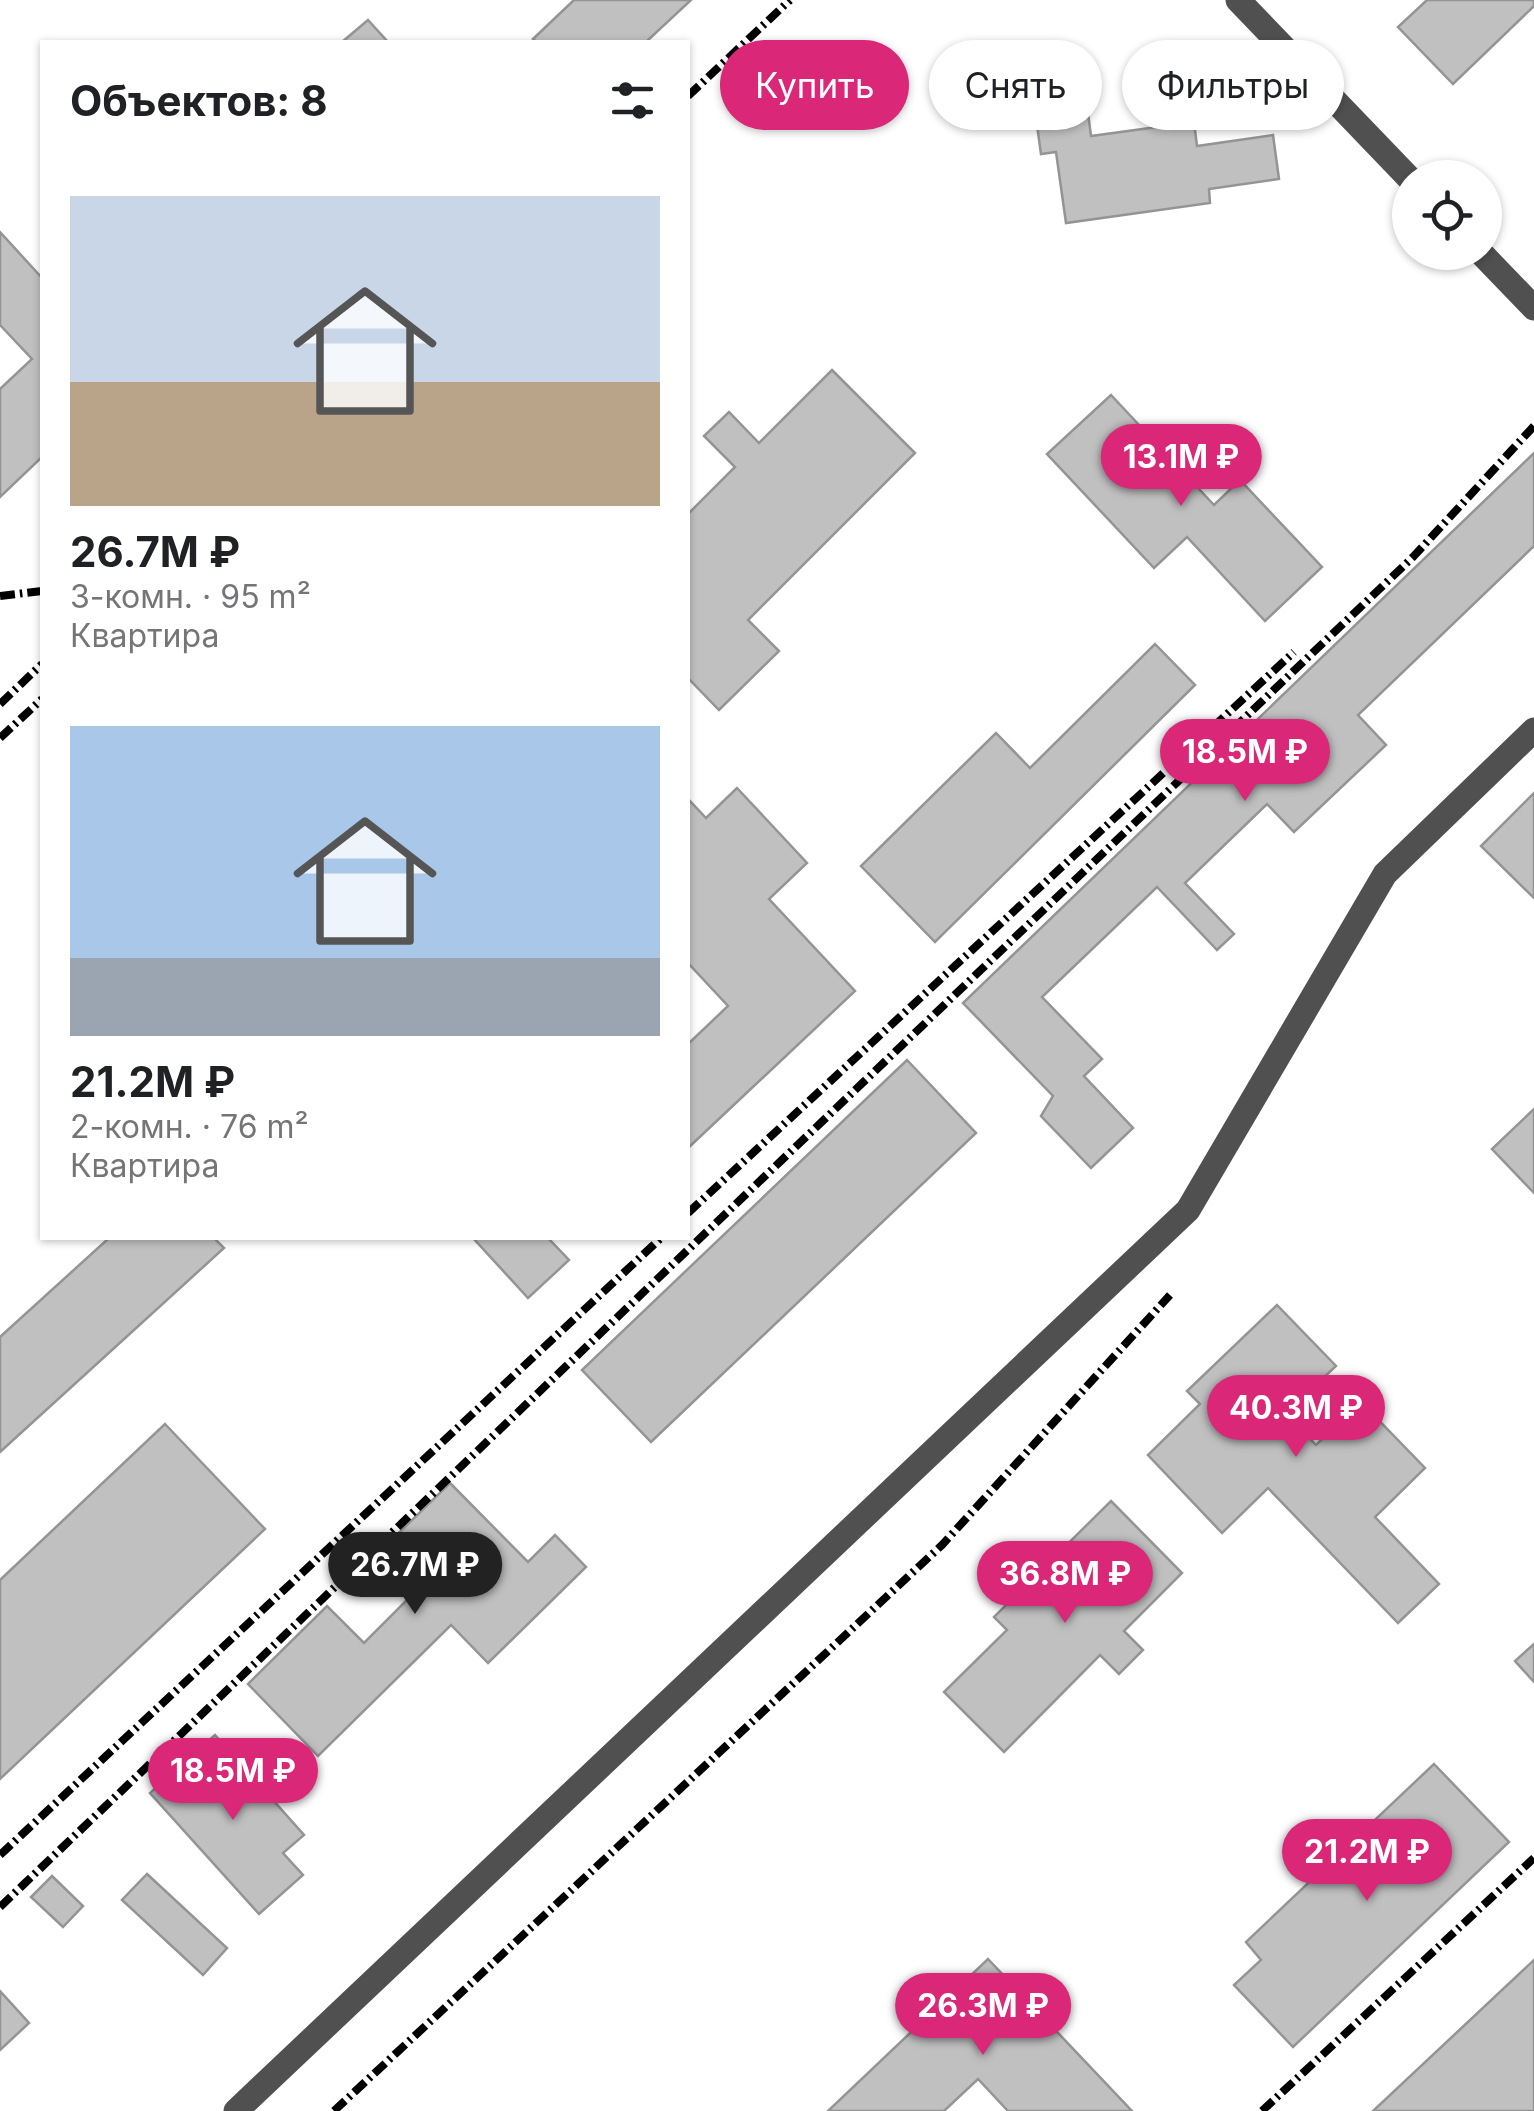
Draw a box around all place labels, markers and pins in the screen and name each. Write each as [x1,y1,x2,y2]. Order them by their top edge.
pin: 13.1M ₽ [1089,424,1273,509]
pin: 18.5M ₽ [1153,719,1337,804]
pin: 40.3M ₽ [1204,1375,1388,1460]
pin: 26.7M ₽ [323,1532,507,1617]
pin: 36.8M ₽ [973,1541,1157,1626]
pin: 18.5M ₽ [141,1738,325,1823]
pin: 21.2M ₽ [1275,1819,1459,1904]
pin: 26.3M ₽ [891,1973,1075,2058]

